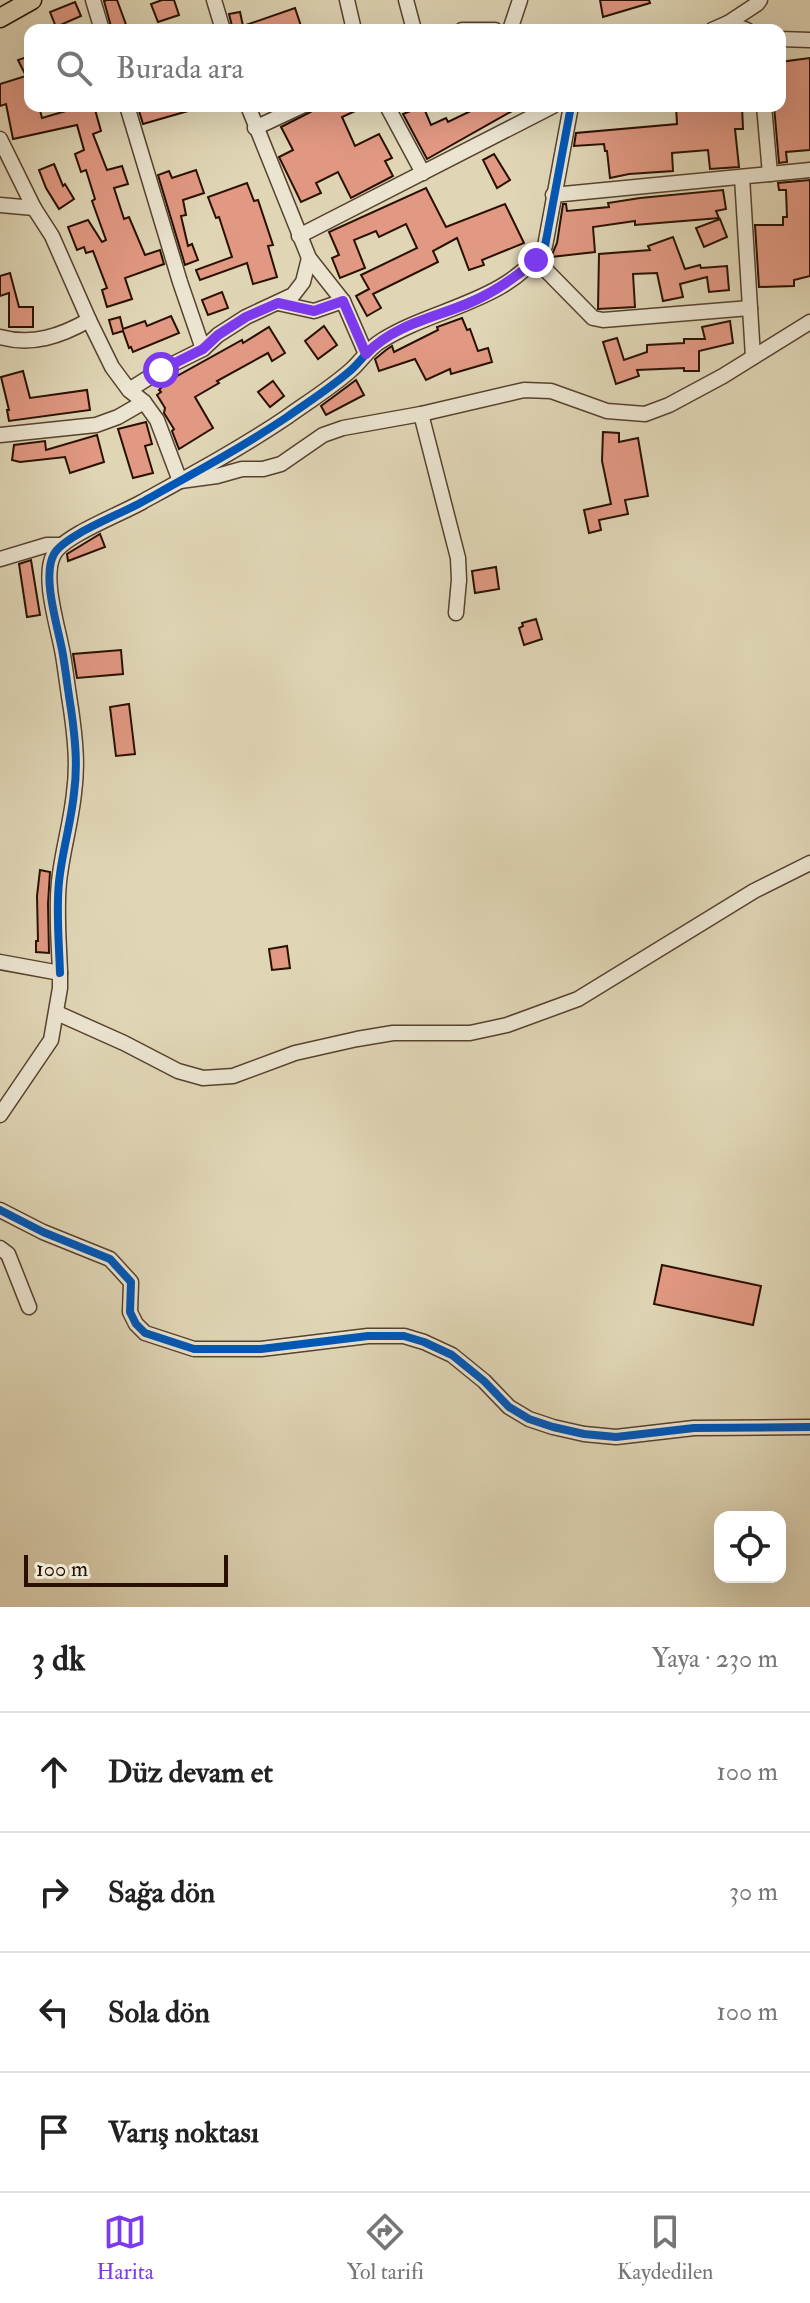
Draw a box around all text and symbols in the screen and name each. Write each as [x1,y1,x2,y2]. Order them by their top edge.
search box [24,24,786,112]
icon: search [52,46,96,90]
text: Burada ara [116,50,244,87]
route end [518,242,554,278]
route start [143,352,179,388]
map controls [714,1511,786,1583]
button: locate [714,1511,786,1583]
scale bar [24,1551,228,1587]
text: 100 m [36,1555,88,1583]
text: 3 dk [32,1638,85,1681]
text: Yaya · 230 m [652,1643,778,1675]
icon: ahead [32,1750,76,1794]
text: Düz devam et [108,1754,273,1791]
text: 100 m [717,1756,778,1788]
icon: right [32,1870,76,1914]
text: Sağa dön [108,1874,215,1911]
text: 30 m [729,1876,778,1908]
icon: left [32,1990,76,2034]
text: Sola dön [108,1994,210,2031]
text: 100 m [717,1996,778,2028]
icon: arrive [32,2110,76,2154]
text: Varış noktası [108,2114,259,2151]
tab: Harita [97,2210,154,2286]
tab: Yol tarifi [347,2210,424,2286]
tab: Kaydedilen [617,2210,713,2286]

